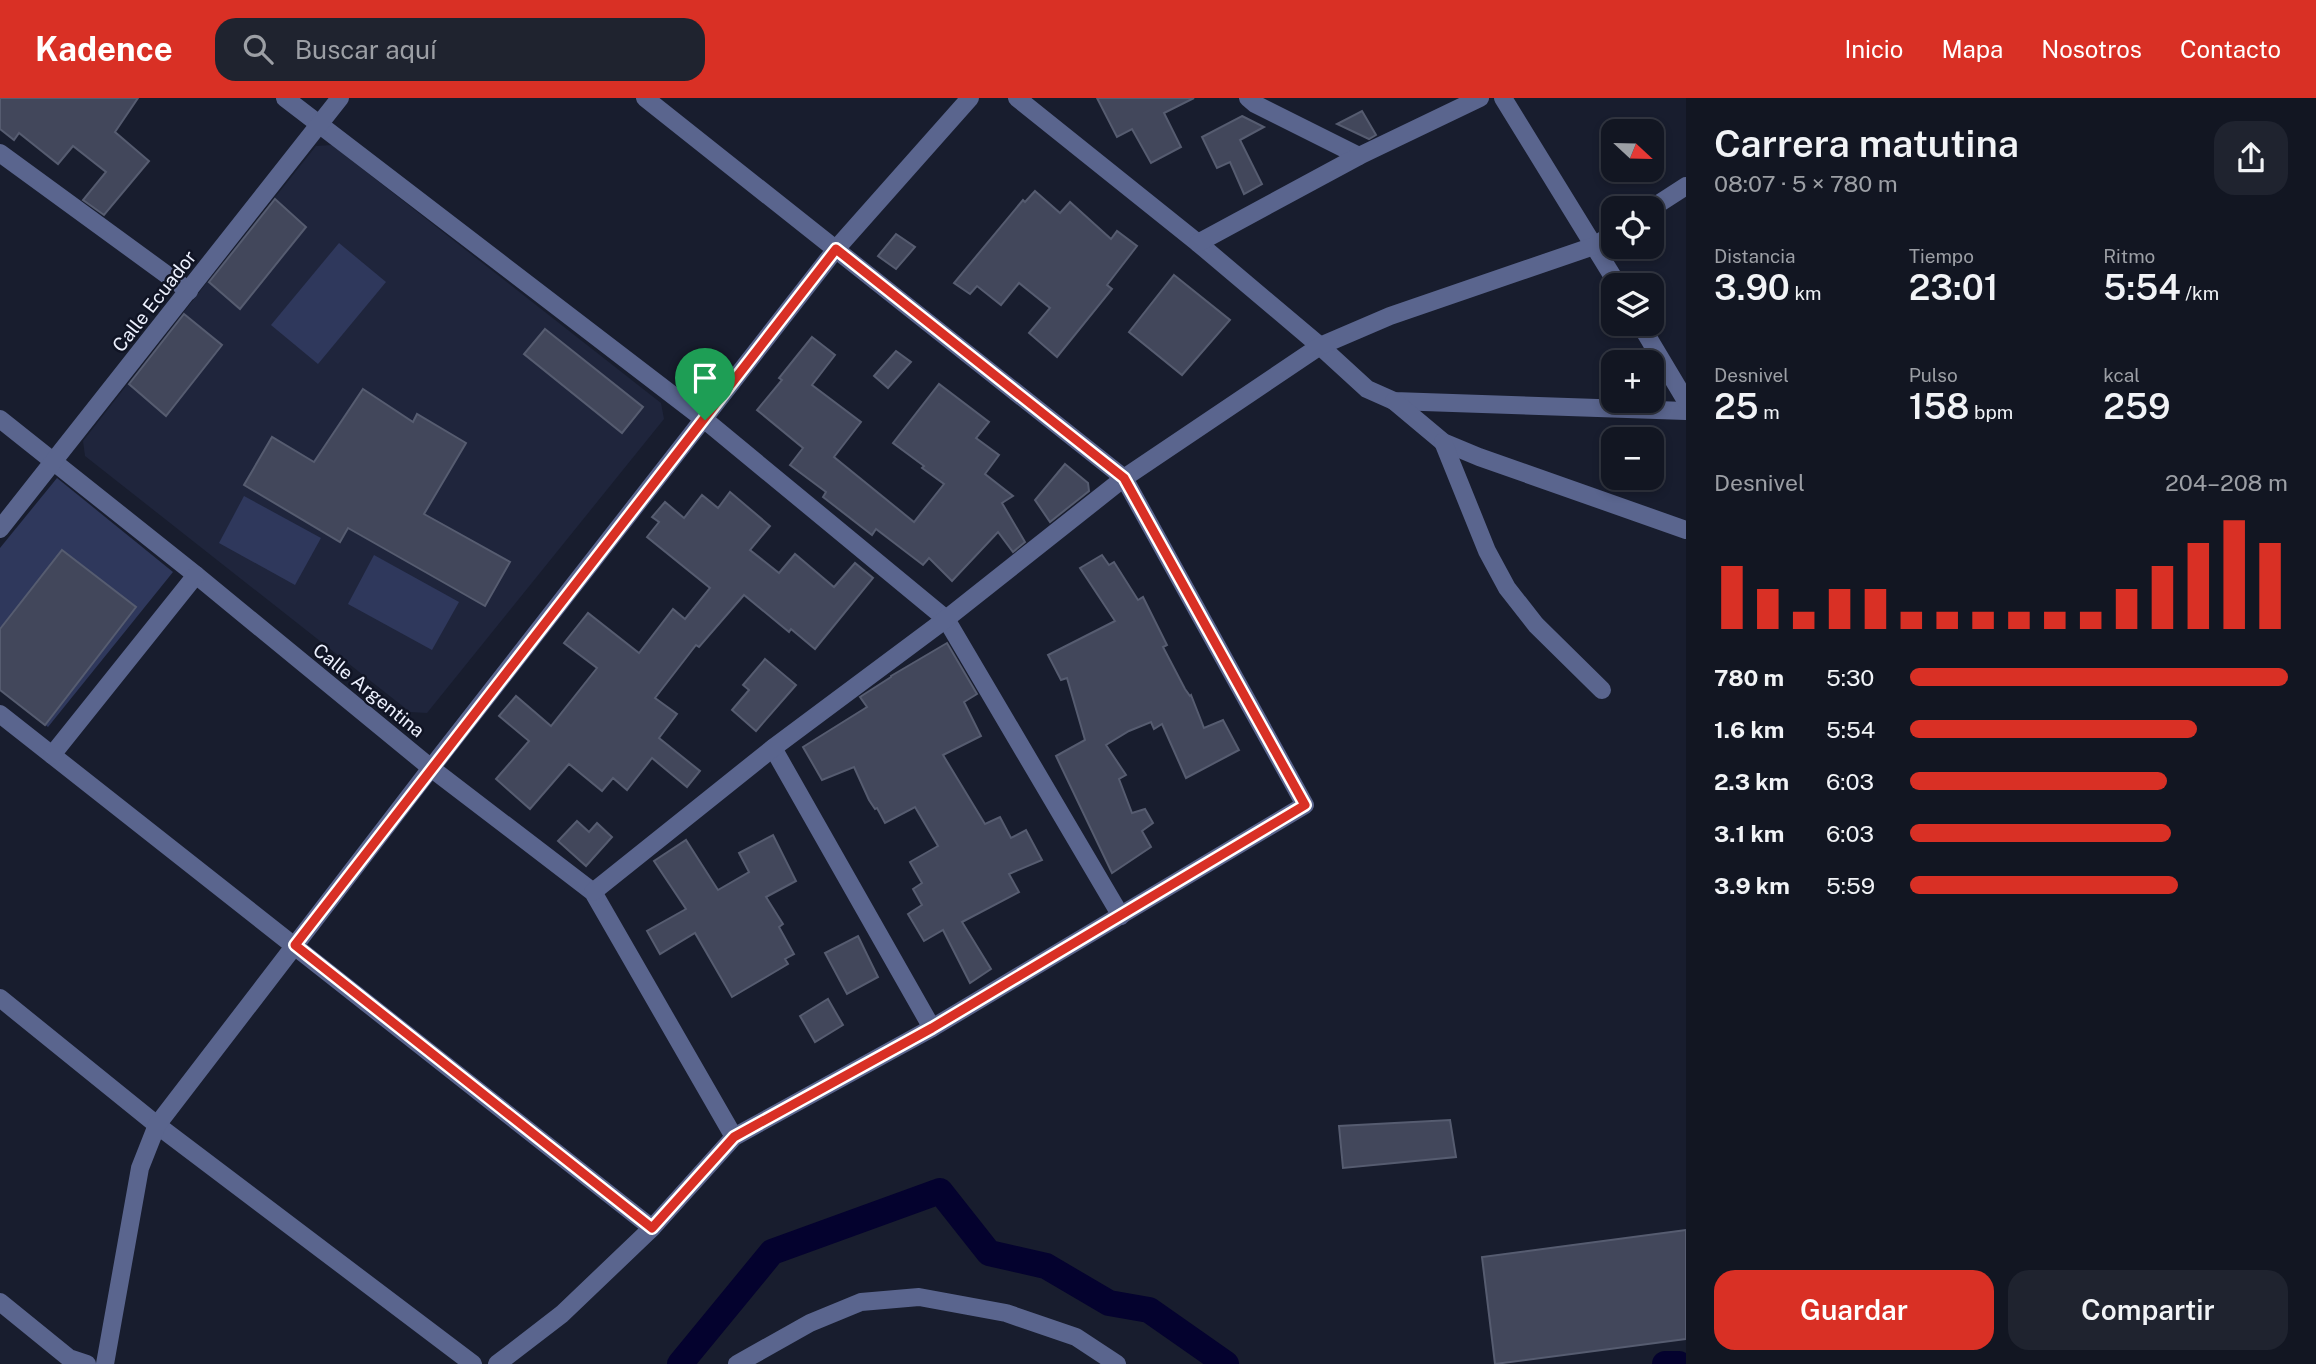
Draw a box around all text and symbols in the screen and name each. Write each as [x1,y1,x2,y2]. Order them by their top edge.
search box [215,18,705,81]
text: Kadence [35,30,173,68]
icon: search [239,30,277,68]
text: Buscar aquí [295,34,437,65]
text: Inicio [1844,35,1903,63]
text: Mapa [1941,35,2003,63]
text: Nosotros [2041,35,2142,63]
text: Contacto [2180,35,2281,63]
north arrow [1601,119,1664,182]
map controls [1601,119,1664,490]
text: Carrera matutina [1714,121,2019,166]
button: share [2214,121,2288,195]
text: 08:07 · 5 × 780 m [1714,170,1898,197]
button: locate [1601,196,1664,259]
text: Distancia [1714,245,1796,267]
text: Tiempo [1909,245,1974,267]
text: Ritmo [2103,245,2155,267]
street label: Calle Ecuador [108,246,200,356]
text: 3.90 [1714,267,1790,308]
text: 23:01 [1909,267,1998,308]
text: 5:54 [2103,267,2181,308]
button: layers [1601,273,1664,336]
text: km [1790,282,1822,304]
text: /km [2181,282,2219,304]
pin [675,348,735,420]
button: + [1601,350,1664,413]
icon: arrive [686,359,724,397]
text: Desnivel [1714,364,1789,386]
text: Pulso [1909,364,1958,386]
text: kcal [2103,364,2140,386]
text: 25 [1714,386,1759,427]
text: 158 [1909,386,1970,427]
text: 259 [2103,386,2171,427]
text: m [1759,401,1780,423]
text: bpm [1970,401,2013,423]
button: − [1601,427,1664,490]
text: Desnivel [1714,469,1805,496]
text: 204–208 m [2165,469,2288,496]
street label: Calle Argentina [309,638,429,742]
text: 780 m [1714,664,1784,691]
text: 5:30 [1826,664,1874,691]
text: 1.6 km [1714,716,1784,743]
text: 5:54 [1826,716,1875,743]
text: 2.3 km [1714,768,1789,795]
text: 6:03 [1826,768,1874,795]
text: 3.1 km [1714,820,1784,847]
text: 6:03 [1826,820,1874,847]
text: 3.9 km [1714,872,1790,899]
text: 5:59 [1826,872,1875,899]
button: Guardar [1714,1270,1994,1350]
button: Compartir [2008,1270,2288,1350]

